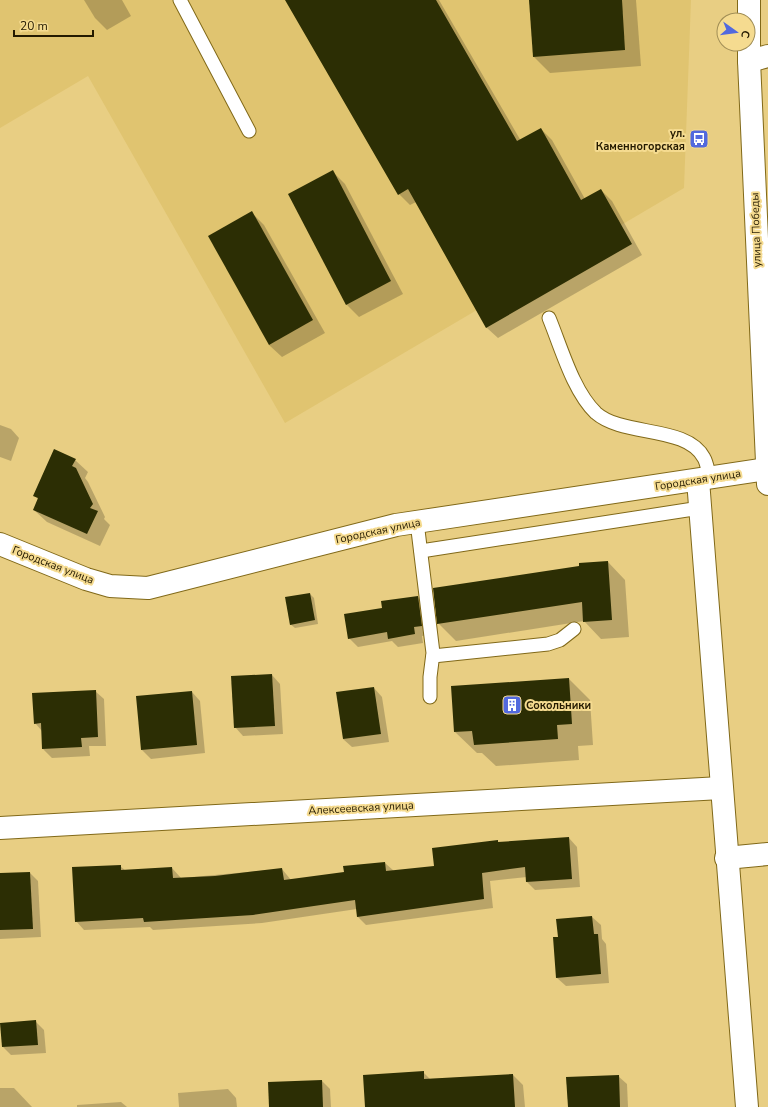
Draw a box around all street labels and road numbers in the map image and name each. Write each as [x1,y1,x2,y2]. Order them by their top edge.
street label: улица Победы [747,192,765,268]
street label: Городская улица [654,466,742,494]
street label: Городская улица [334,515,422,547]
street label: Городская улица [10,543,96,588]
street label: Алексеевская улица [308,798,414,818]

